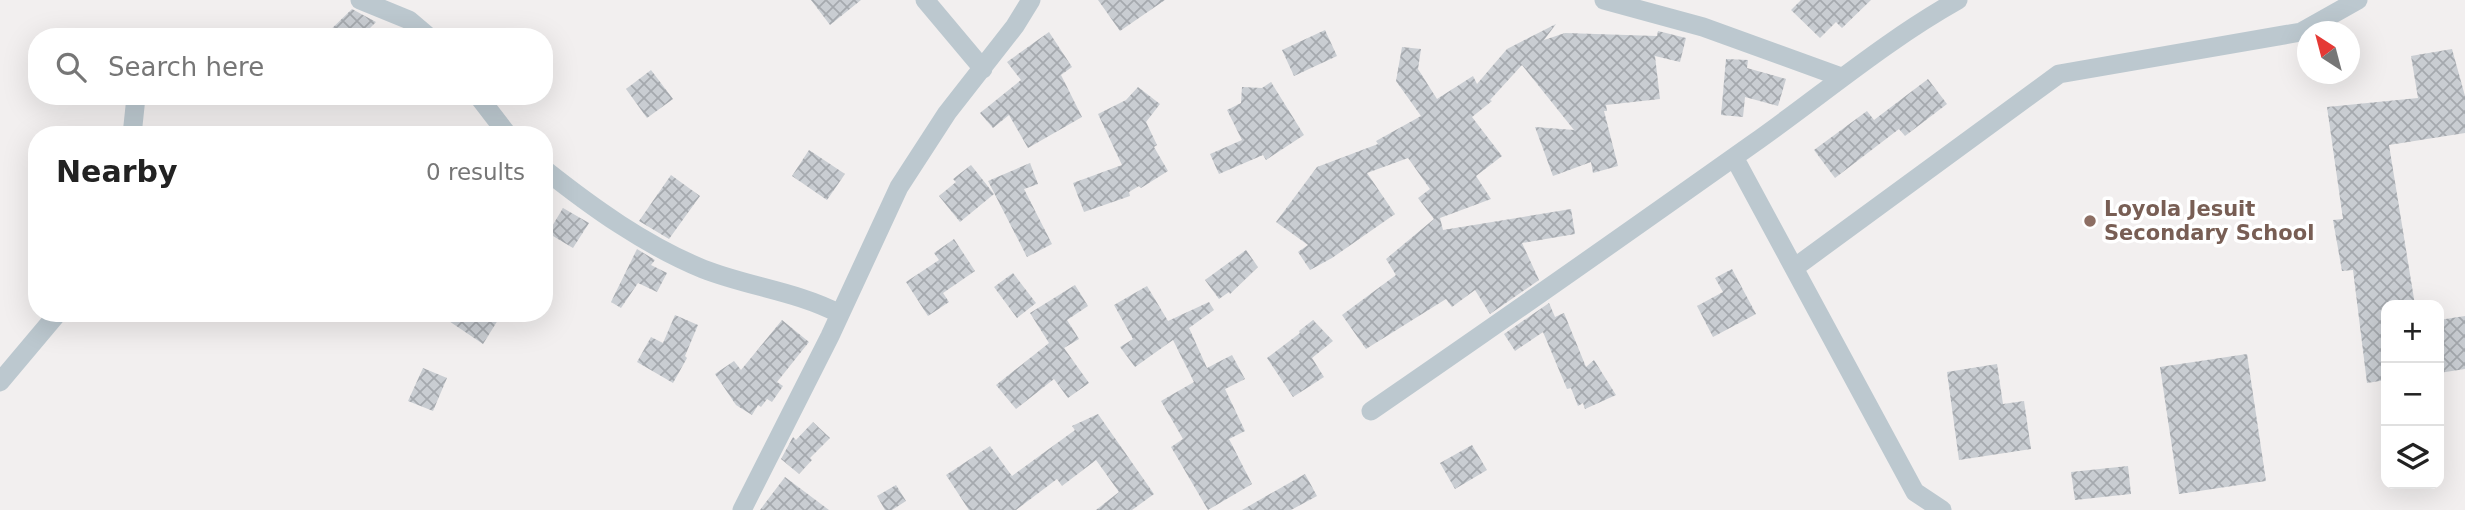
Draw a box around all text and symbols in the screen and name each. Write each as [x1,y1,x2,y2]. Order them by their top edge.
north arrow [2297,21,2360,84]
search box [28,28,553,105]
icon: search [52,48,90,86]
text: Search here [108,52,264,82]
text: Nearby [56,154,178,189]
text: 0 results [426,159,525,185]
place label: Loyola Jesuit Secondary School [2104,197,2314,245]
marker: Loyola Jesuit Secondary School [2082,213,2098,229]
map controls [2381,300,2444,489]
button: + [2381,300,2444,363]
button: − [2381,363,2444,426]
button: layers [2381,426,2444,489]

